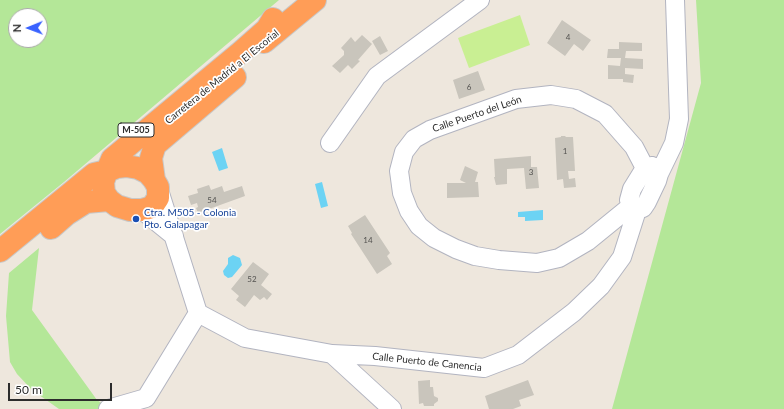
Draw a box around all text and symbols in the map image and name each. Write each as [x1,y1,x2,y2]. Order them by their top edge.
north arrow [8,8,48,48]
text: N [10,24,23,33]
street label: Carretera de Madrid a El Escorial [163,27,281,127]
house number: 4 [566,32,570,42]
house number: 6 [467,82,471,92]
street label: Calle Puerto del León [431,93,523,135]
road number: M-505 [118,123,154,137]
house number: 1 [563,146,567,156]
house number: 3 [529,167,533,177]
house number: 54 [207,195,217,205]
place label: Ctra. M505 - Colonia Pto. Galapagar [144,207,236,230]
marker: Ctra. M505 - Colonia Pto. Galapagar [131,214,141,224]
house number: 14 [363,235,373,245]
house number: 52 [247,274,257,284]
street label: Calle Puerto de Canencia [372,350,482,374]
scale bar [10,375,114,401]
text: 50 m [15,382,42,397]

